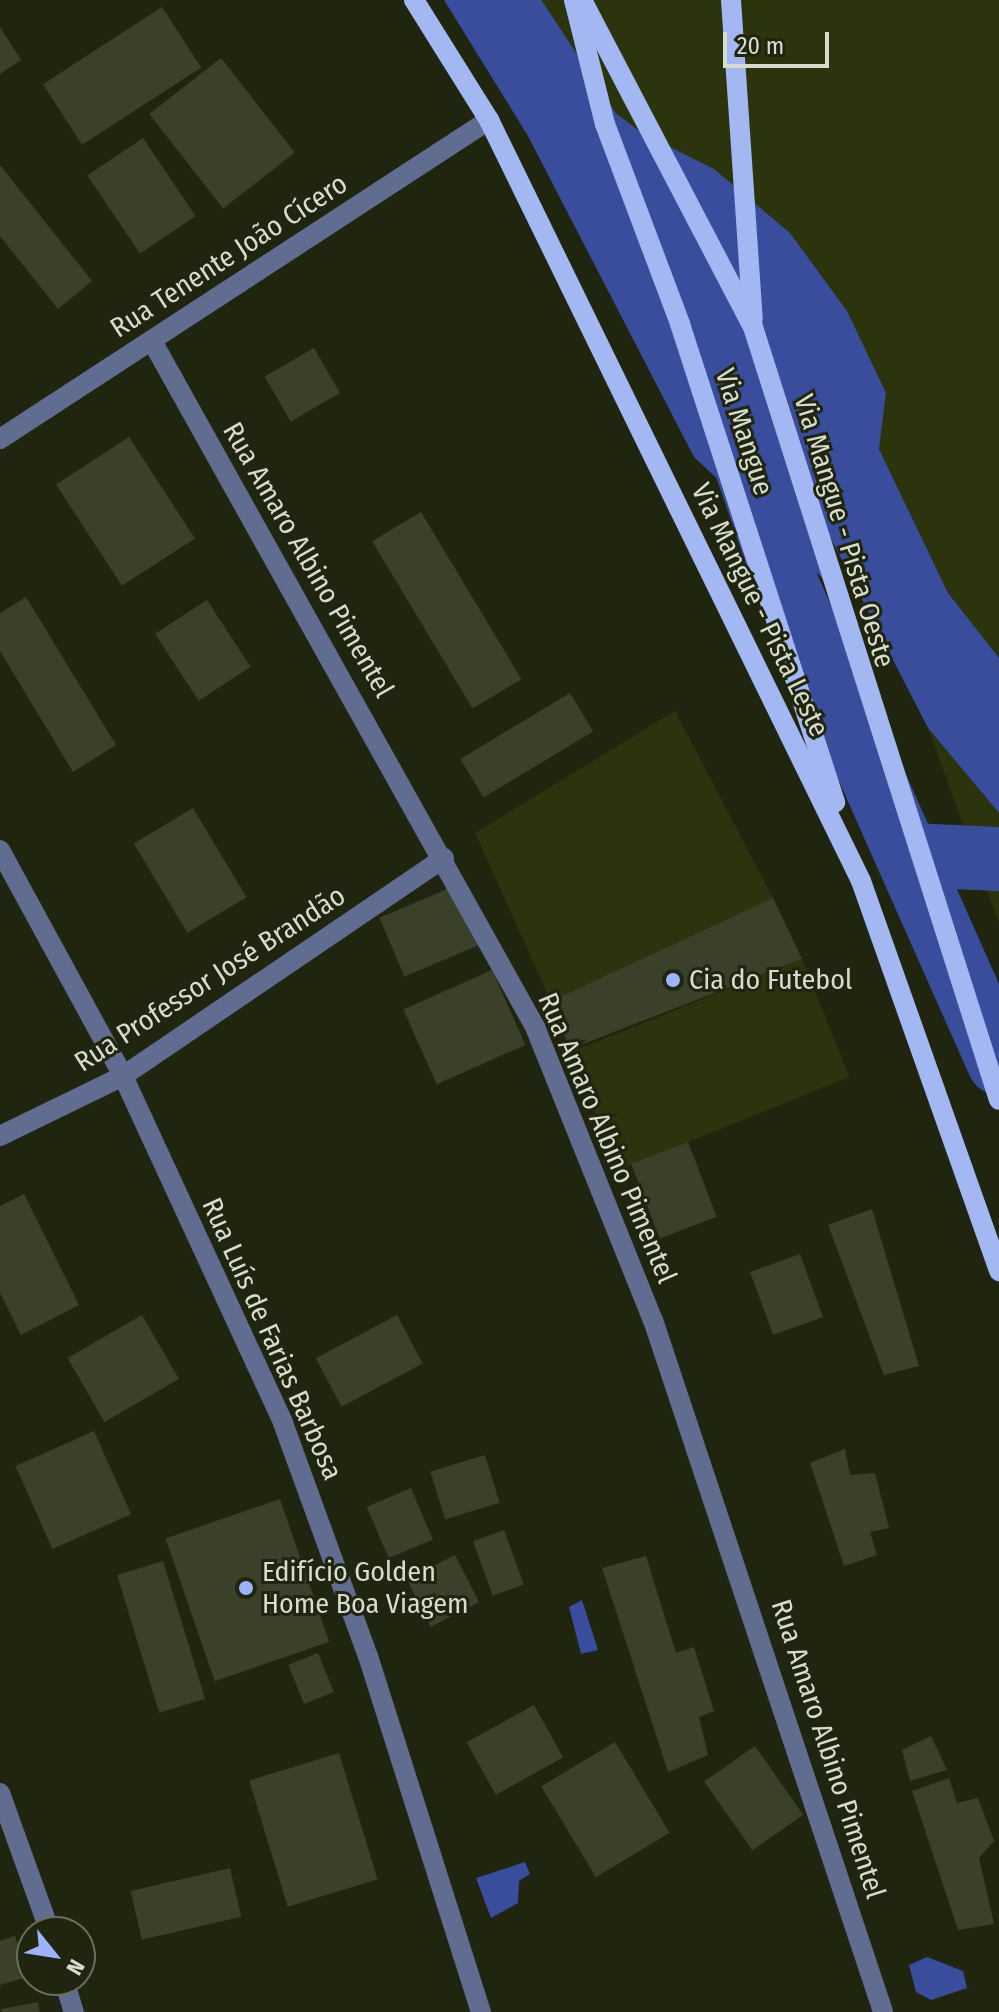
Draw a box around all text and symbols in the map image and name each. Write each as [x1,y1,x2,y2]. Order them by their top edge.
scale bar [727,16,833,66]
text: 20 m [737,32,784,60]
street label: Rua Tenente João Cícero [104,167,354,345]
street label: Via Mangue [708,364,780,500]
street label: Via Mangue - Pista Oeste [786,390,902,672]
street label: Rua Amaro Albino Pimentel [215,416,401,704]
street label: Via Mangue - Pista Leste [684,478,836,742]
street label: Rua Professor José Brandão [68,879,352,1079]
place label: Cia do Futebol [689,963,852,997]
marker: Cia do Futebol [664,971,682,989]
street label: Rua Amaro Albino Pimentel [531,988,683,1288]
street label: Rua Luís de Farias Barbosa [195,1193,349,1485]
place label: Edifício Golden Home Boa Viagem [262,1555,469,1621]
marker: Edifício Golden Home Boa Viagem [237,1579,255,1597]
street label: Rua Amaro Albino Pimentel [764,1595,892,1903]
north arrow [16,1916,96,1996]
text: N [60,1955,90,1980]

